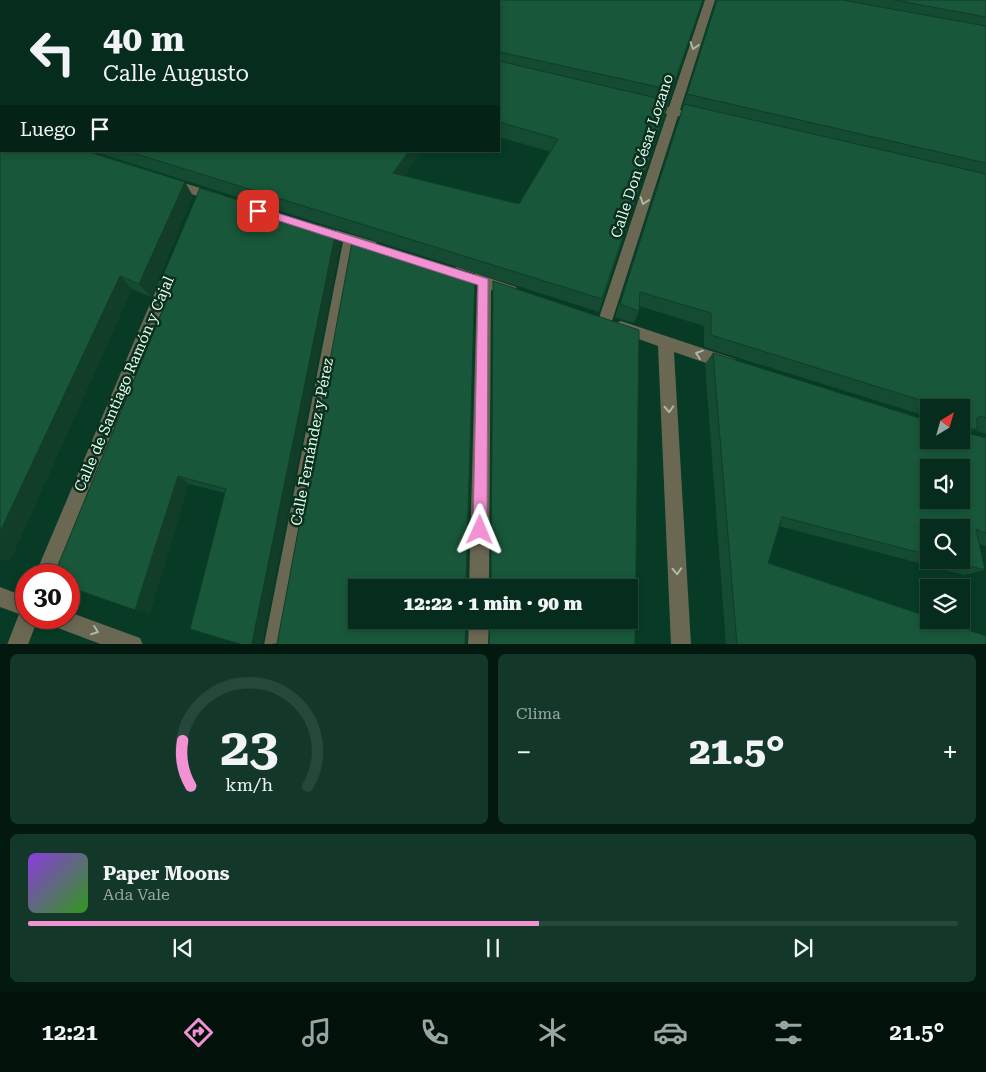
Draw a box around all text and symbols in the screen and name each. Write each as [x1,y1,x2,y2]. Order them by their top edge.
text: 40 m [103,19,185,60]
icon: left [20,20,85,85]
one-way arrow [690,42,700,50]
text: Calle Augusto [103,61,249,86]
street label: Calle Don César Lozano [607,72,677,240]
icon: arrive [86,115,114,143]
text: Luego [20,118,76,141]
pin [237,190,279,232]
one-way arrow [640,196,650,204]
icon: arrive [244,197,272,225]
street label: Calle de Santiago Ramón y Cajal [70,273,178,494]
one-way arrow [695,350,703,360]
street label: Calle Fernández y Pérez [287,357,337,527]
north arrow [920,399,970,449]
map controls [920,399,970,629]
one-way arrow [664,406,674,413]
button: sound [920,459,970,509]
position arrow [453,503,505,555]
button: search [920,519,970,569]
speed limit sign: 30 [15,564,80,629]
one-way arrow [672,568,682,576]
button: layers [920,579,970,629]
text: 12:22 · 1 min · 90 m [404,592,582,615]
one-way arrow [90,625,98,635]
text: Clima [516,704,561,723]
text: 23 [220,717,278,778]
text: 21.5° [689,729,785,773]
text: − [516,736,532,769]
text: + [942,736,958,769]
text: km/h [225,774,273,795]
text: Paper Moons [103,862,230,885]
text: Ada Vale [103,885,170,904]
icon: previous [169,934,197,962]
icon: pause [479,934,507,962]
icon: next [789,934,817,962]
icon: directions [181,1015,216,1050]
icon: music [299,1015,334,1050]
icon: phone [417,1015,452,1050]
icon: climate [535,1015,570,1050]
icon: car [653,1015,688,1050]
icon: filters [771,1015,806,1050]
text: 12:21 [42,1020,98,1045]
text: 21.5° [890,1020,944,1045]

